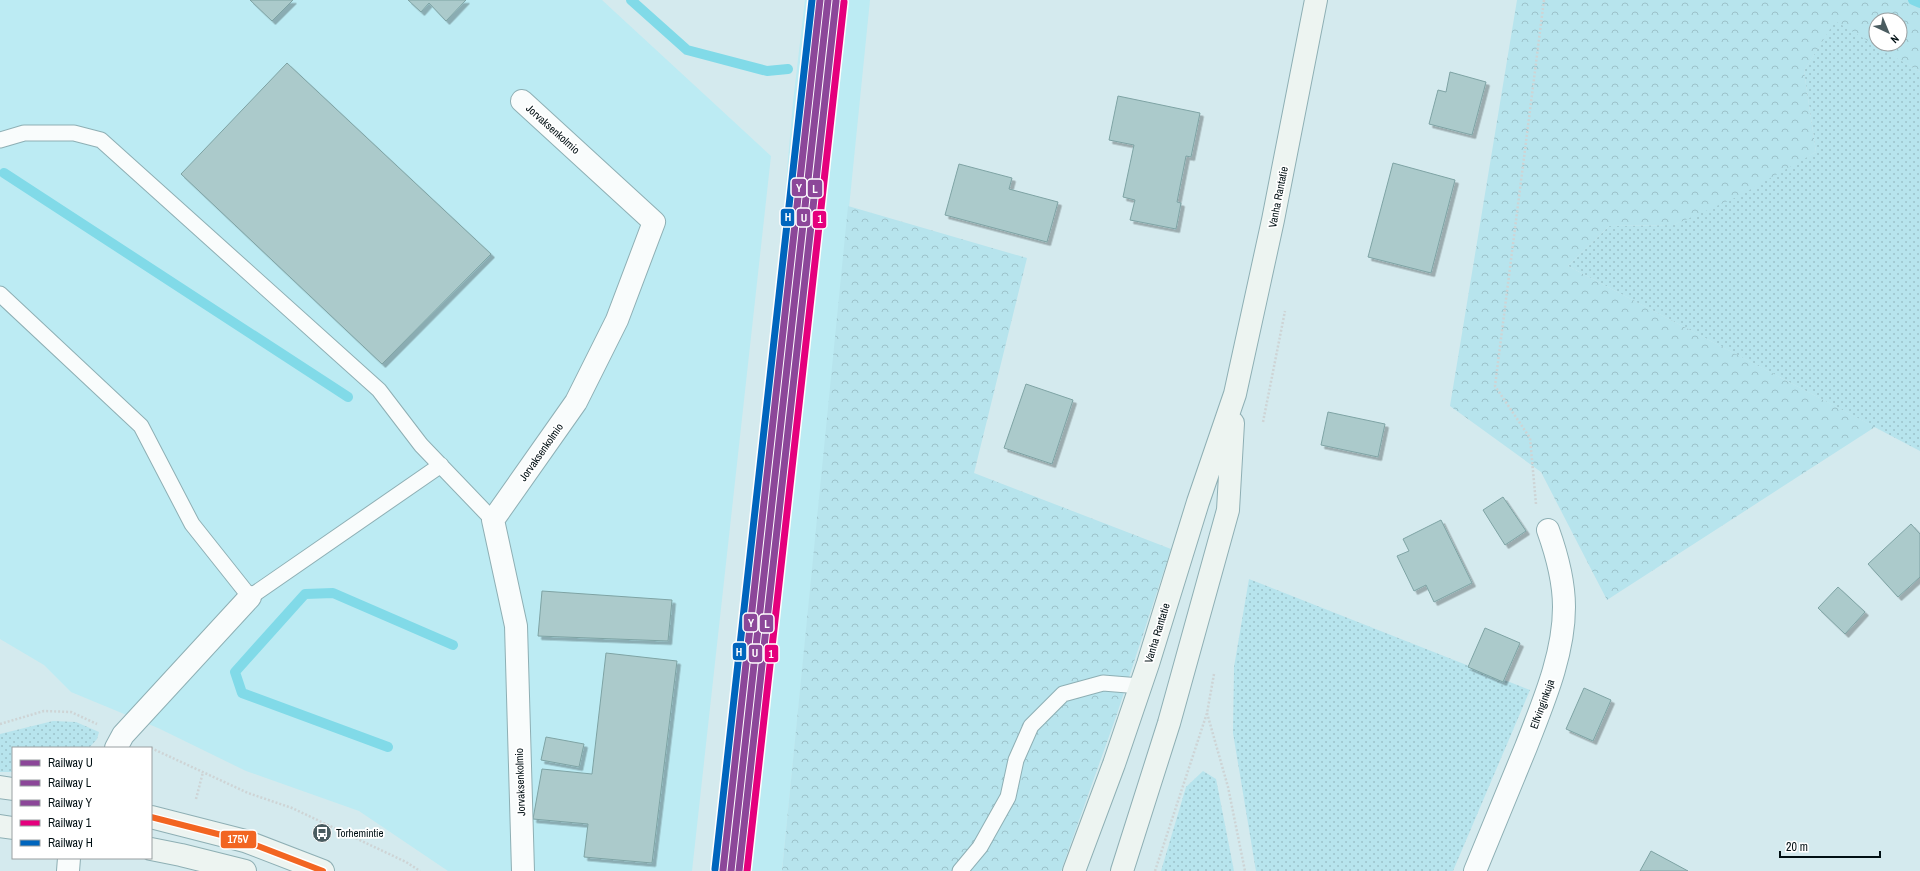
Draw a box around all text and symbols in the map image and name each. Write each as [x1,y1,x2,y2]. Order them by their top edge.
north arrow [1868,12,1908,52]
text: N [1888,32,1902,46]
street label: Jorvaksenkolmio [523,101,583,157]
street label: Vanha Rantatie [1265,165,1291,229]
line badge: Y [791,178,807,197]
line badge: L [807,179,823,198]
text: Y [796,181,803,195]
text: L [812,182,818,196]
line badge: H [780,208,795,227]
line badge: U [796,208,811,227]
text: H [785,210,791,224]
line badge: 1 [812,210,827,229]
text: U [801,211,807,225]
text: 1 [817,212,823,226]
street label: Jorvaksenkolmio [516,420,566,484]
street label: Vanha Rantatie [1141,601,1173,665]
line badge: Y [743,613,758,632]
line badge: L [759,614,774,633]
text: Y [748,616,755,630]
text: L [764,617,770,631]
line badge: H [732,642,747,661]
line badge: U [748,644,763,663]
line badge: 1 [764,644,779,663]
text: H [736,645,742,659]
text: U [752,646,758,660]
text: 1 [768,647,774,661]
street label: Elfvinginkuja [1527,677,1557,731]
legend [12,747,152,859]
street label: Jorvaksenkolmio [512,748,528,816]
text: Railway U [48,755,93,771]
text: Railway L [48,775,92,791]
text: Railway Y [48,795,93,811]
text: Railway 1 [48,815,92,831]
bus stop icon: Torhemintie [311,822,333,844]
place label: Torhemintie [336,826,384,840]
line badge: 175V [220,830,257,849]
text: 175V [227,832,250,846]
scale bar [1780,833,1880,859]
text: Railway H [48,835,93,851]
text: 20 m [1786,839,1808,855]

